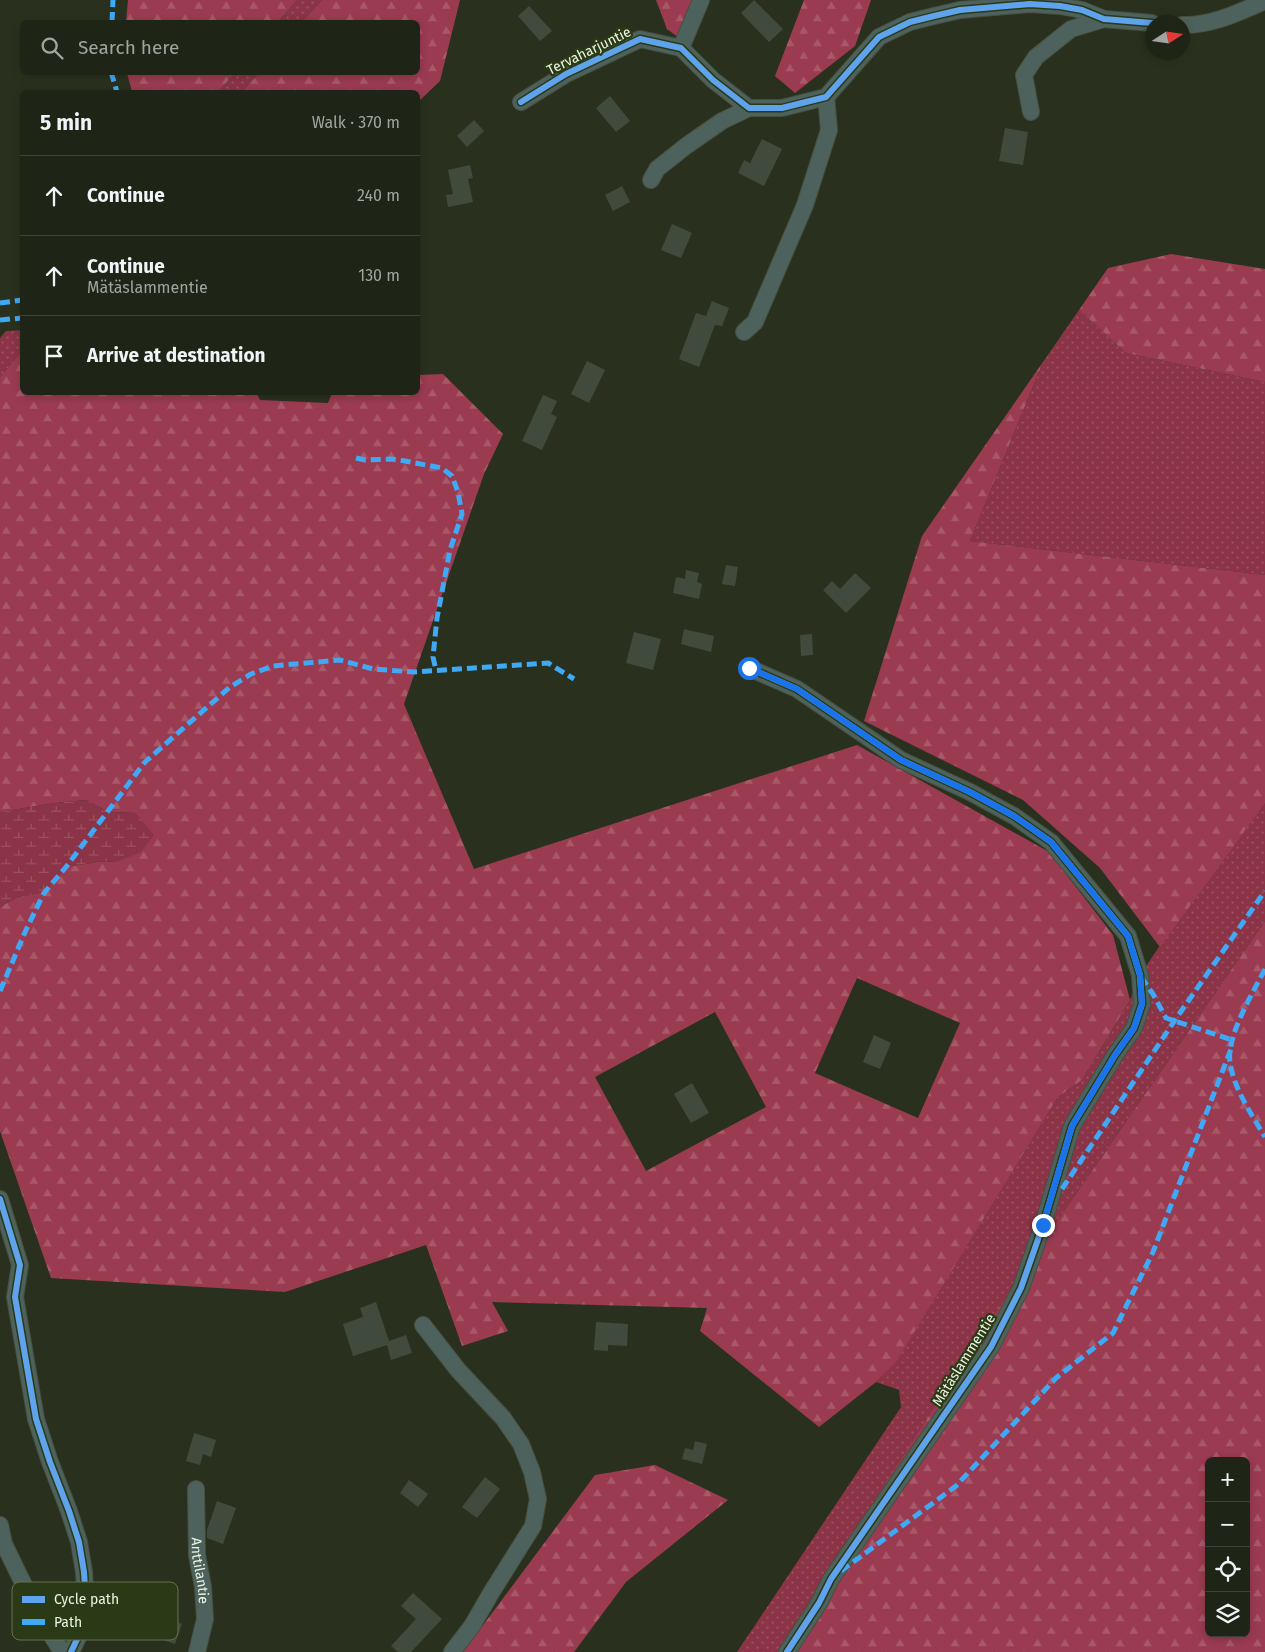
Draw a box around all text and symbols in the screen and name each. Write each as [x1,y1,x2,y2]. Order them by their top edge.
north arrow [1145,15,1190,60]
search box [20,20,420,75]
street label: Tervaharjuntie [544,23,634,79]
icon: search [38,34,66,62]
text: Search here [78,36,179,59]
text: 5 min [40,110,92,136]
text: Walk · 370 m [312,113,400,132]
icon: ahead [40,182,68,210]
text: Continue [87,184,165,207]
text: 240 m [357,186,400,205]
text: Continue [87,255,165,278]
icon: ahead [40,262,68,290]
text: 130 m [358,266,400,285]
text: Mätäslammentie [87,278,208,297]
icon: arrive [40,342,68,370]
text: Arrive at destination [87,344,266,367]
route start [738,657,761,680]
route end [1032,1214,1055,1237]
street label: Mätäslammentie [929,1311,999,1409]
map controls [1205,1457,1250,1637]
button: + [1205,1457,1250,1502]
button: − [1205,1502,1250,1547]
street label: Anttilantie [188,1537,213,1604]
button: locate [1205,1547,1250,1592]
legend [12,1582,178,1640]
text: Cycle path [54,1591,119,1608]
button: layers [1205,1592,1250,1637]
text: Path [54,1614,82,1631]

